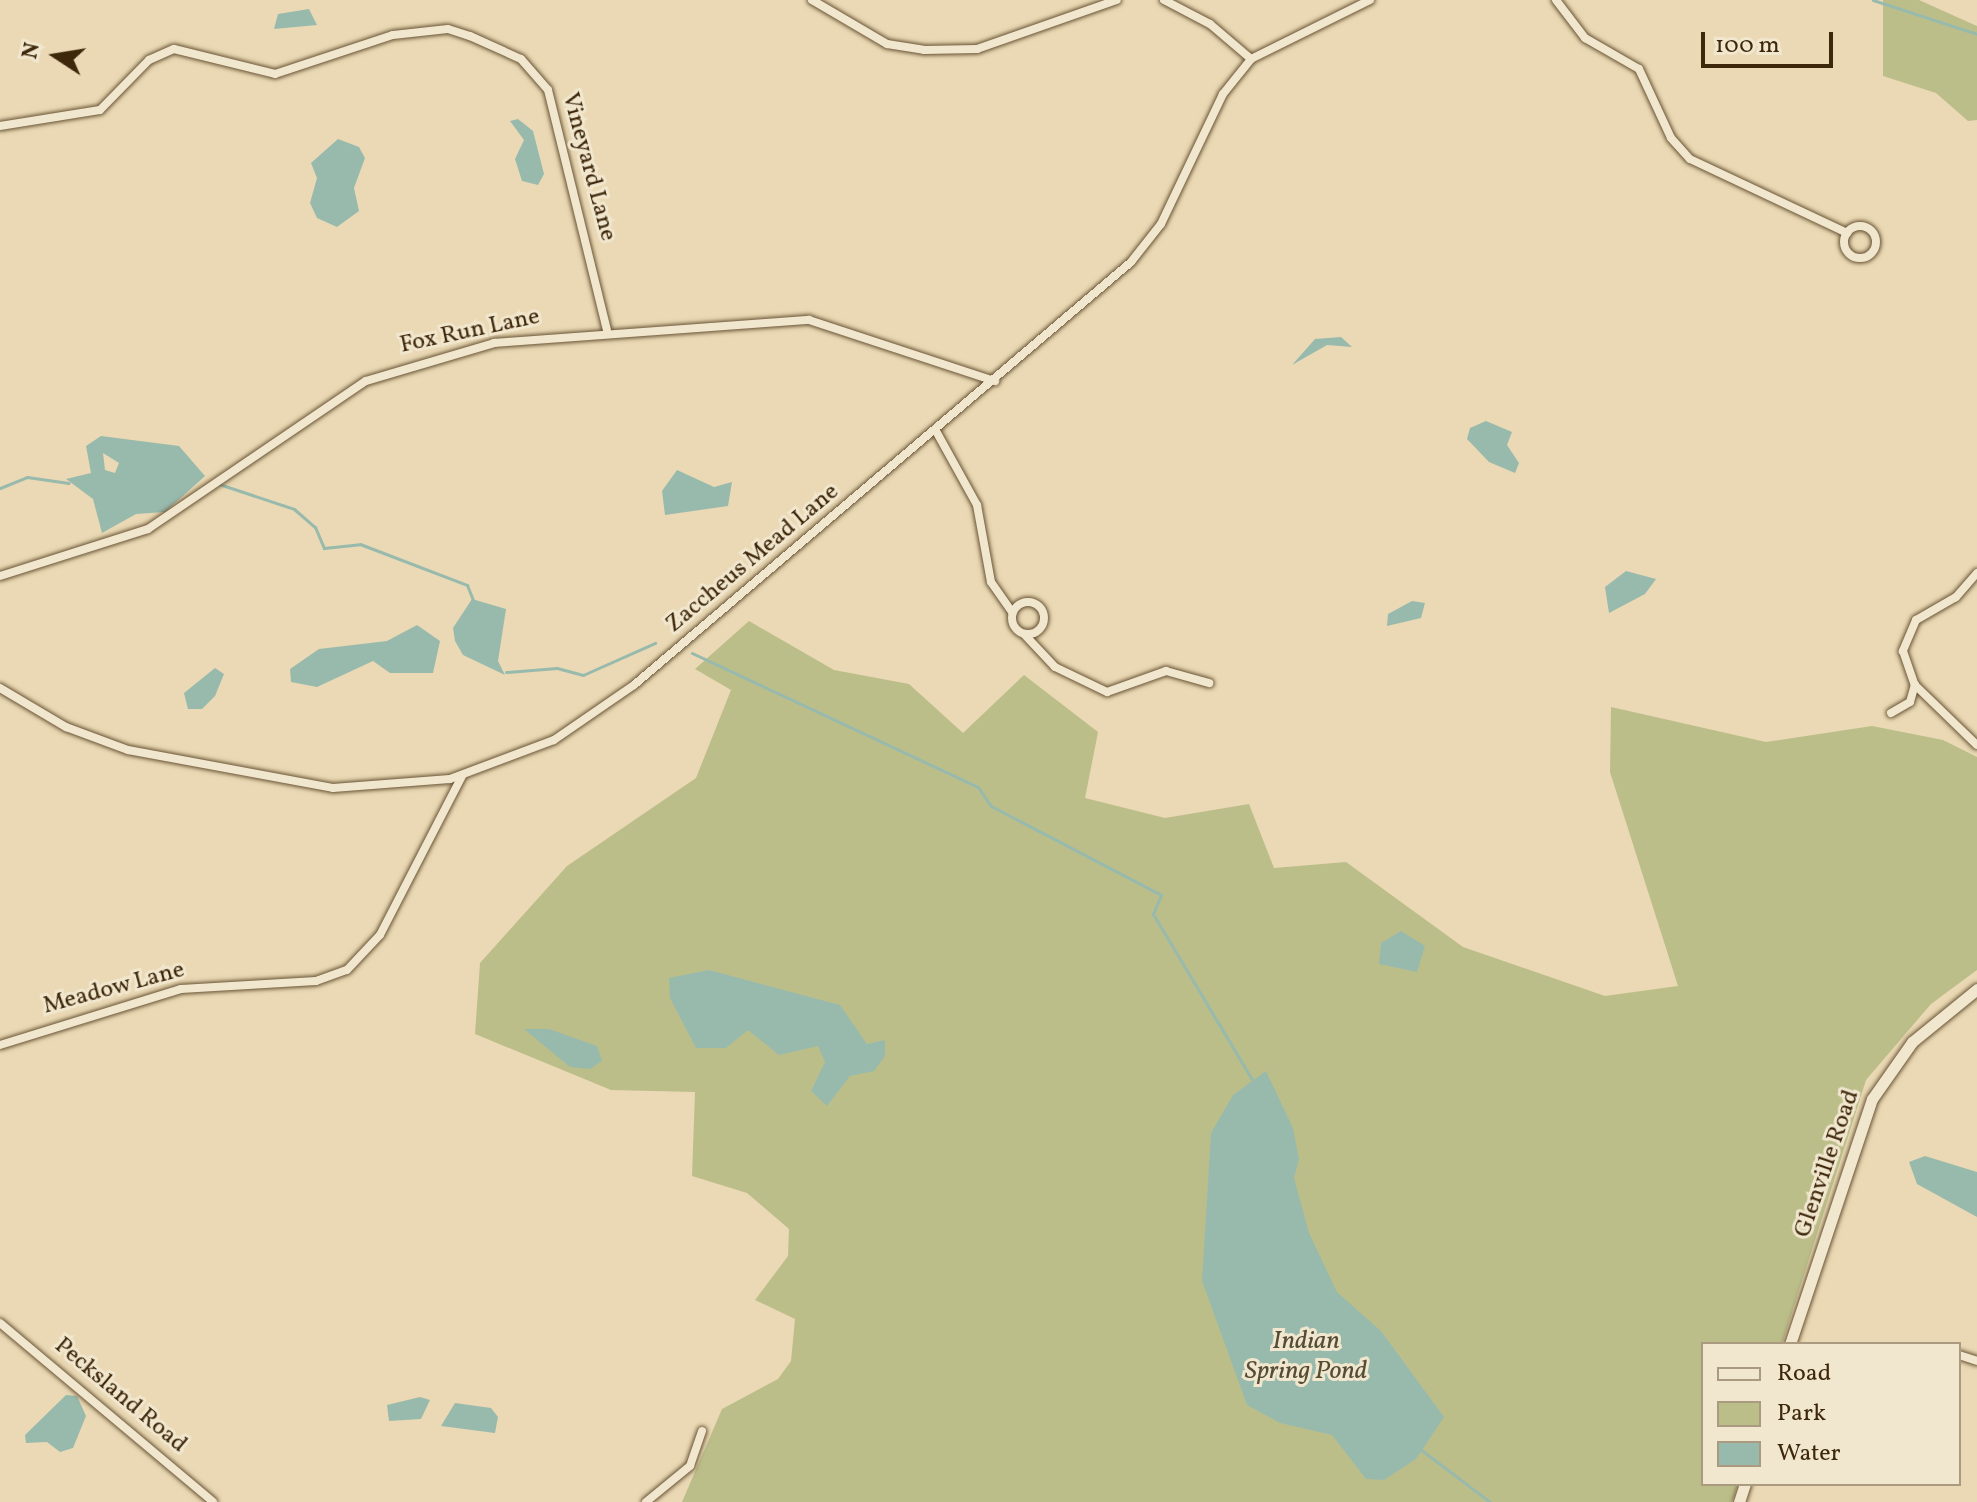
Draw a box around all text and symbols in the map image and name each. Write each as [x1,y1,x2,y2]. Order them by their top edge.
north arrow [16,16,96,96]
scale bar [1705,16,1837,66]
text: 100 m [1715,29,1780,63]
text: N [15,40,49,62]
street label: Vineyard Lane [554,90,622,244]
street label: Fox Run Lane [398,303,542,361]
street label: Zaccheus Mead Lane [661,478,845,640]
street label: Meadow Lane [40,956,188,1022]
street label: Glenville Road [1789,1086,1867,1242]
water label: Indian Spring Pond [1245,1326,1367,1388]
street label: Pecksland Road [48,1332,192,1460]
legend [1701,1342,1961,1486]
text: Road [1777,1357,1831,1391]
text: Park [1777,1397,1826,1431]
text: Water [1777,1437,1841,1471]

